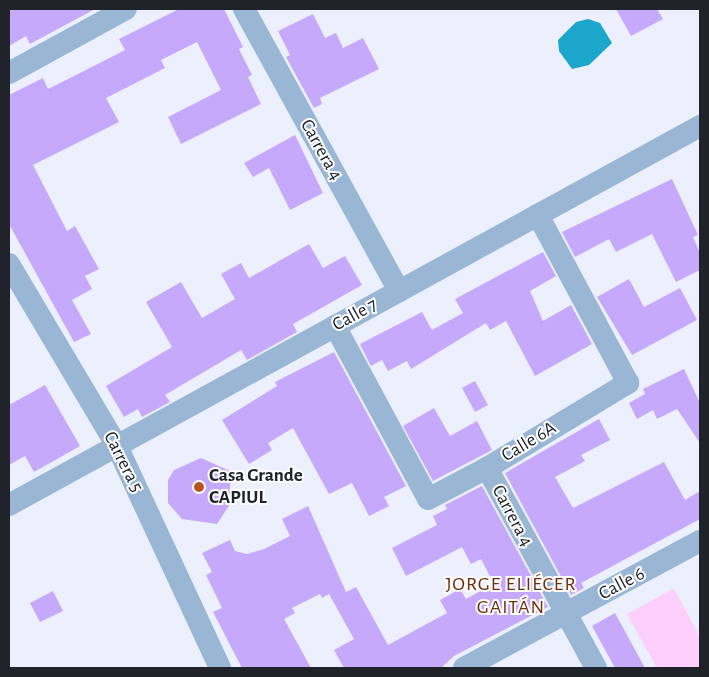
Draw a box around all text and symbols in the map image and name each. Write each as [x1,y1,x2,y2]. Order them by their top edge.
street label: Carrera 4 [295,115,347,185]
street label: Calle 7 [329,293,381,337]
street label: Calle 6A [497,417,561,467]
street label: Carrera 5 [98,428,148,496]
place label: Casa Grande CAPIUL [209,465,303,509]
marker: Casa Grande CAPIUL [193,481,205,493]
street label: Carrera 4 [486,481,538,551]
street label: Calle 6 [595,562,649,606]
district label: JORGE ELIÉCER GAITÁN [444,572,578,619]

